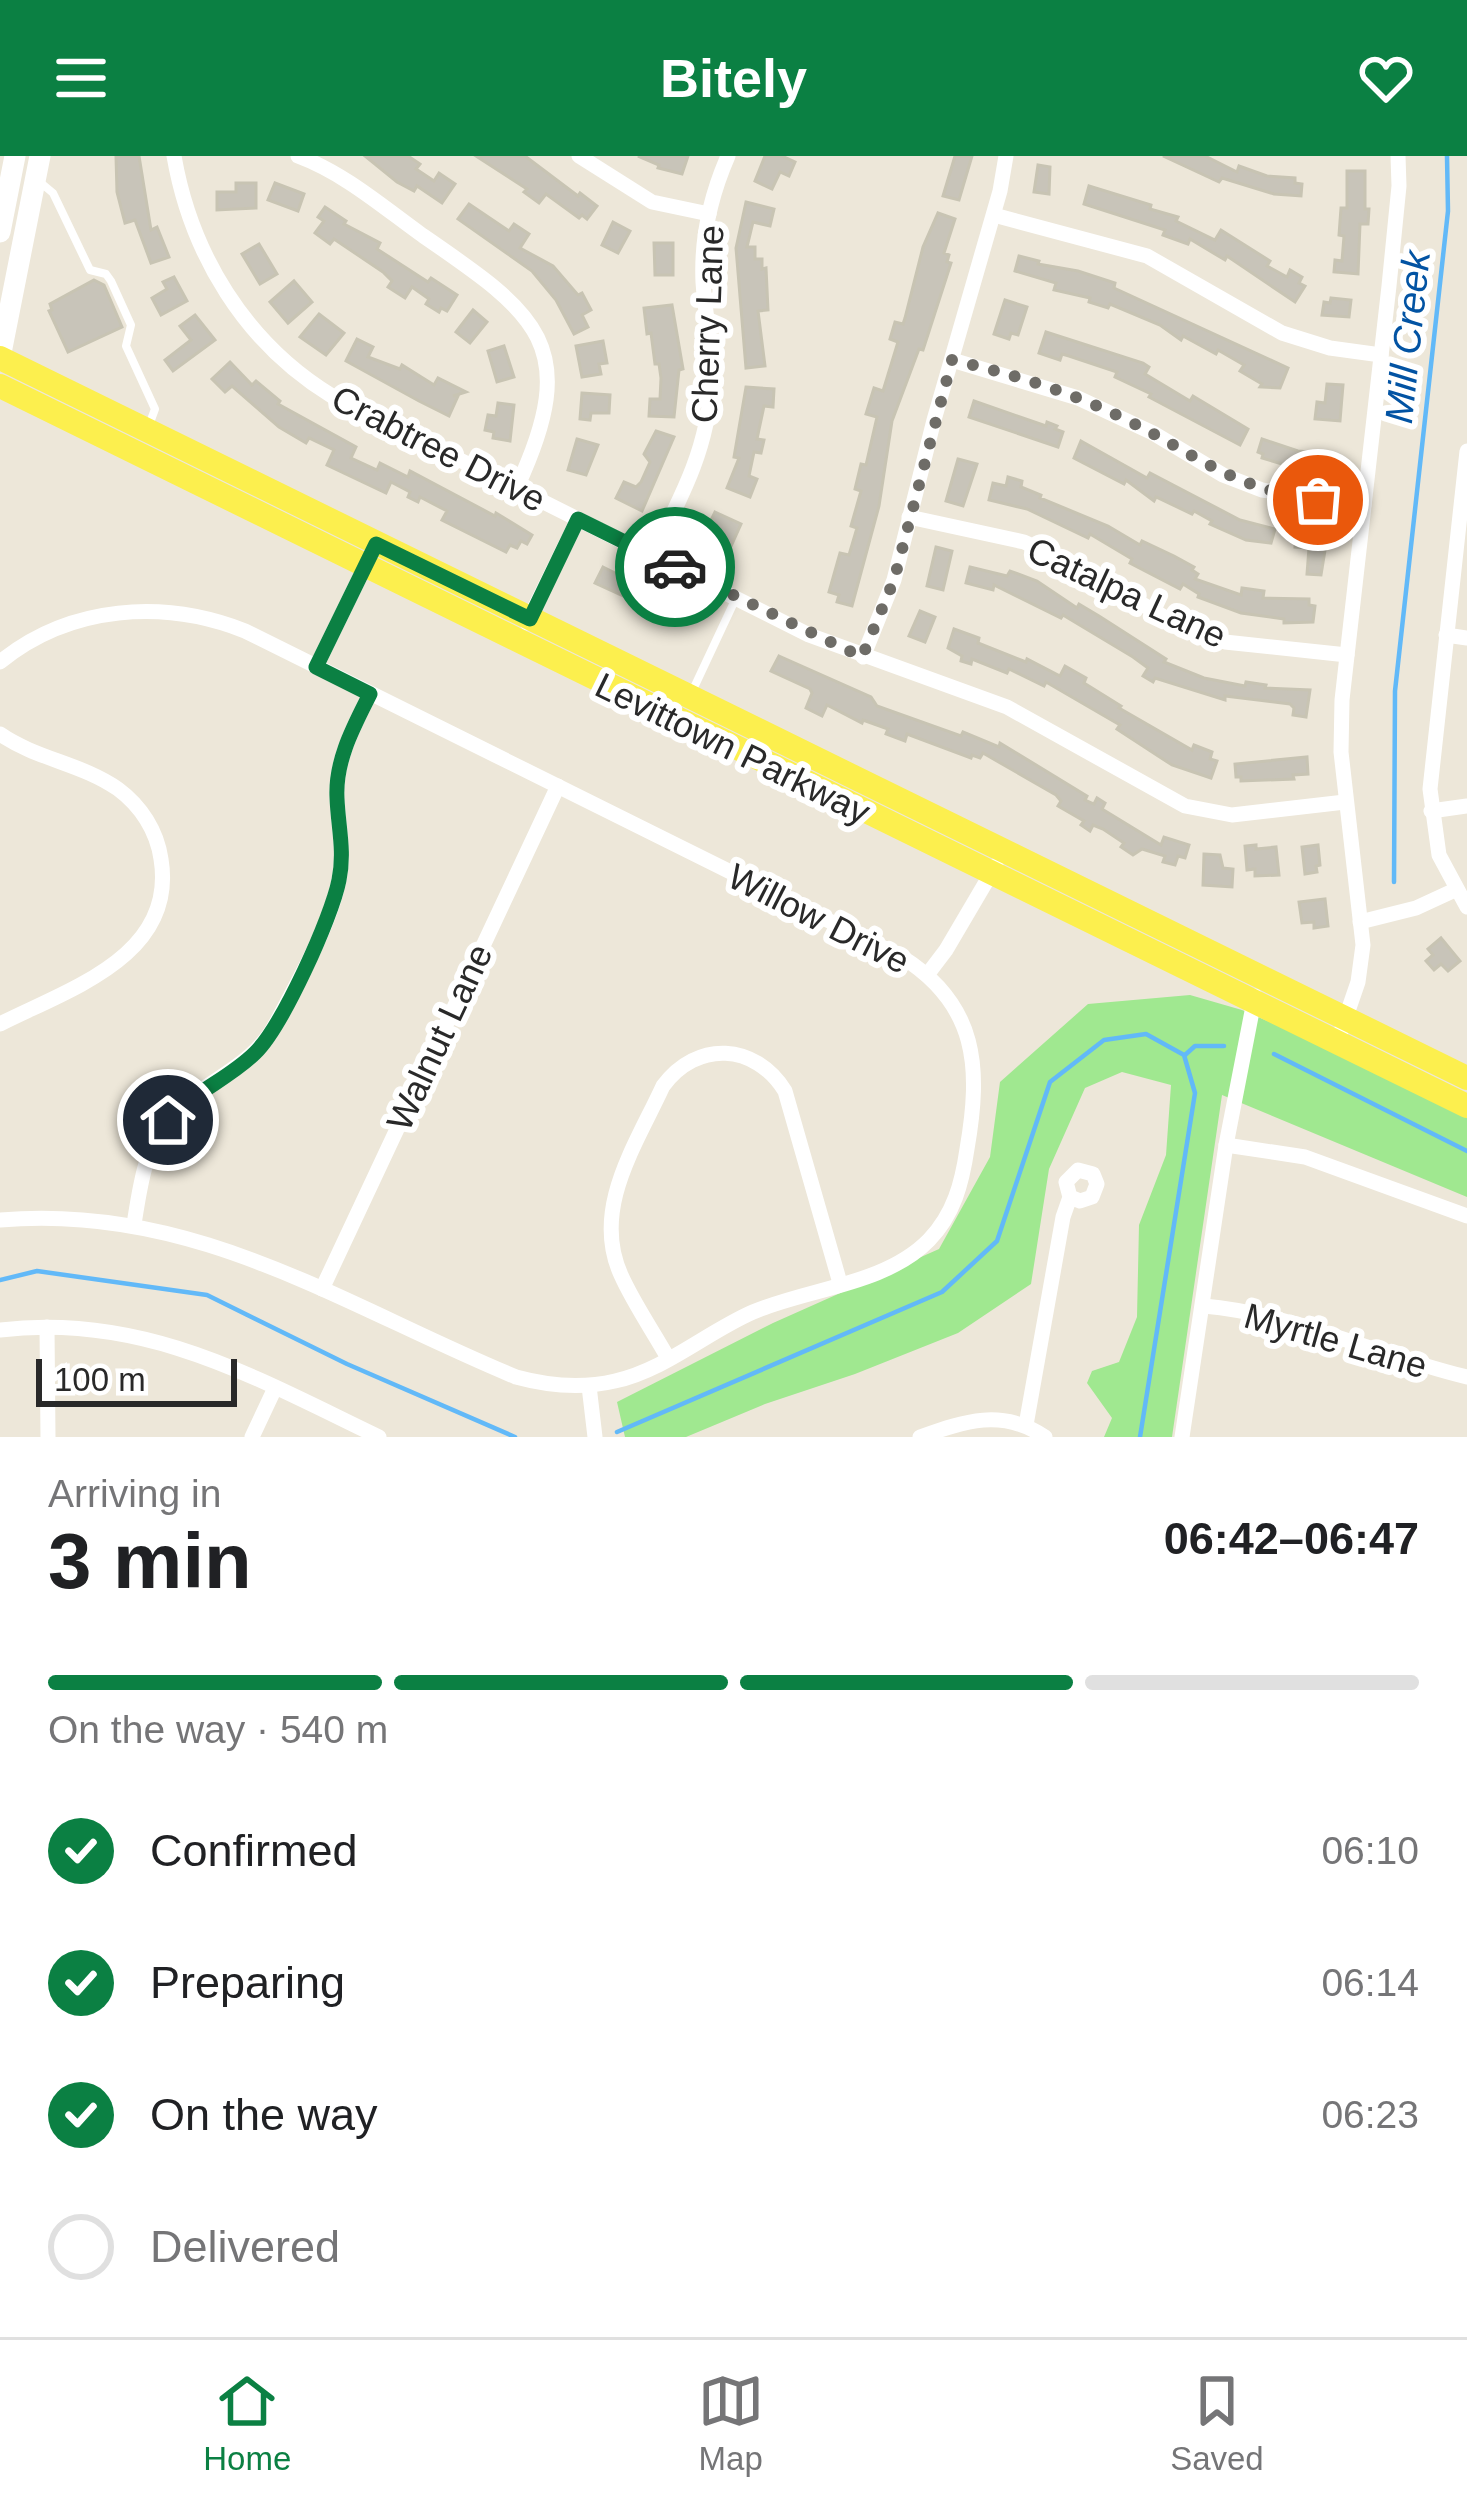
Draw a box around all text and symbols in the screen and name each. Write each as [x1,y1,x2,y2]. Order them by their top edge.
icon: menu [48,45,114,111]
icon: heart [1353,45,1419,111]
text: Bitely [660,48,807,108]
street label: Cherry Lane [684,224,731,424]
water label: Mill Creek [1377,246,1438,426]
street label: Crabtree Drive [325,377,552,520]
pin [1267,449,1369,551]
icon: bag [1285,467,1351,533]
courier [615,507,735,627]
street label: Catalpa Lane [1021,529,1233,656]
icon: car [642,534,708,600]
street label: Levittown Parkway [589,664,877,833]
street label: Willow Drive [721,855,916,982]
street label: Walnut Lane [378,938,500,1137]
pin [117,1069,219,1171]
icon: home [135,1087,201,1153]
street label: Myrtle Lane [1240,1295,1432,1386]
scale bar [36,1353,237,1406]
text: 100 m [54,1361,146,1398]
text: Arriving in [48,1472,221,1515]
text: 06:42–06:47 [1164,1513,1419,1564]
text: 3 min [48,1517,252,1605]
text: On the way · 540 m [48,1708,388,1751]
icon: check [48,1818,114,1884]
text: Confirmed [150,1825,358,1876]
text: 06:10 [1321,1829,1419,1872]
icon: check [48,1950,114,2016]
text: Preparing [150,1957,345,2008]
text: 06:14 [1321,1961,1419,2004]
icon: check [48,2082,114,2148]
text: On the way [150,2089,378,2140]
text: 06:23 [1321,2093,1419,2136]
text: Delivered [150,2221,340,2272]
tab: Home [203,2368,291,2478]
tab: Map [698,2368,764,2478]
tab: Saved [1170,2368,1264,2478]

